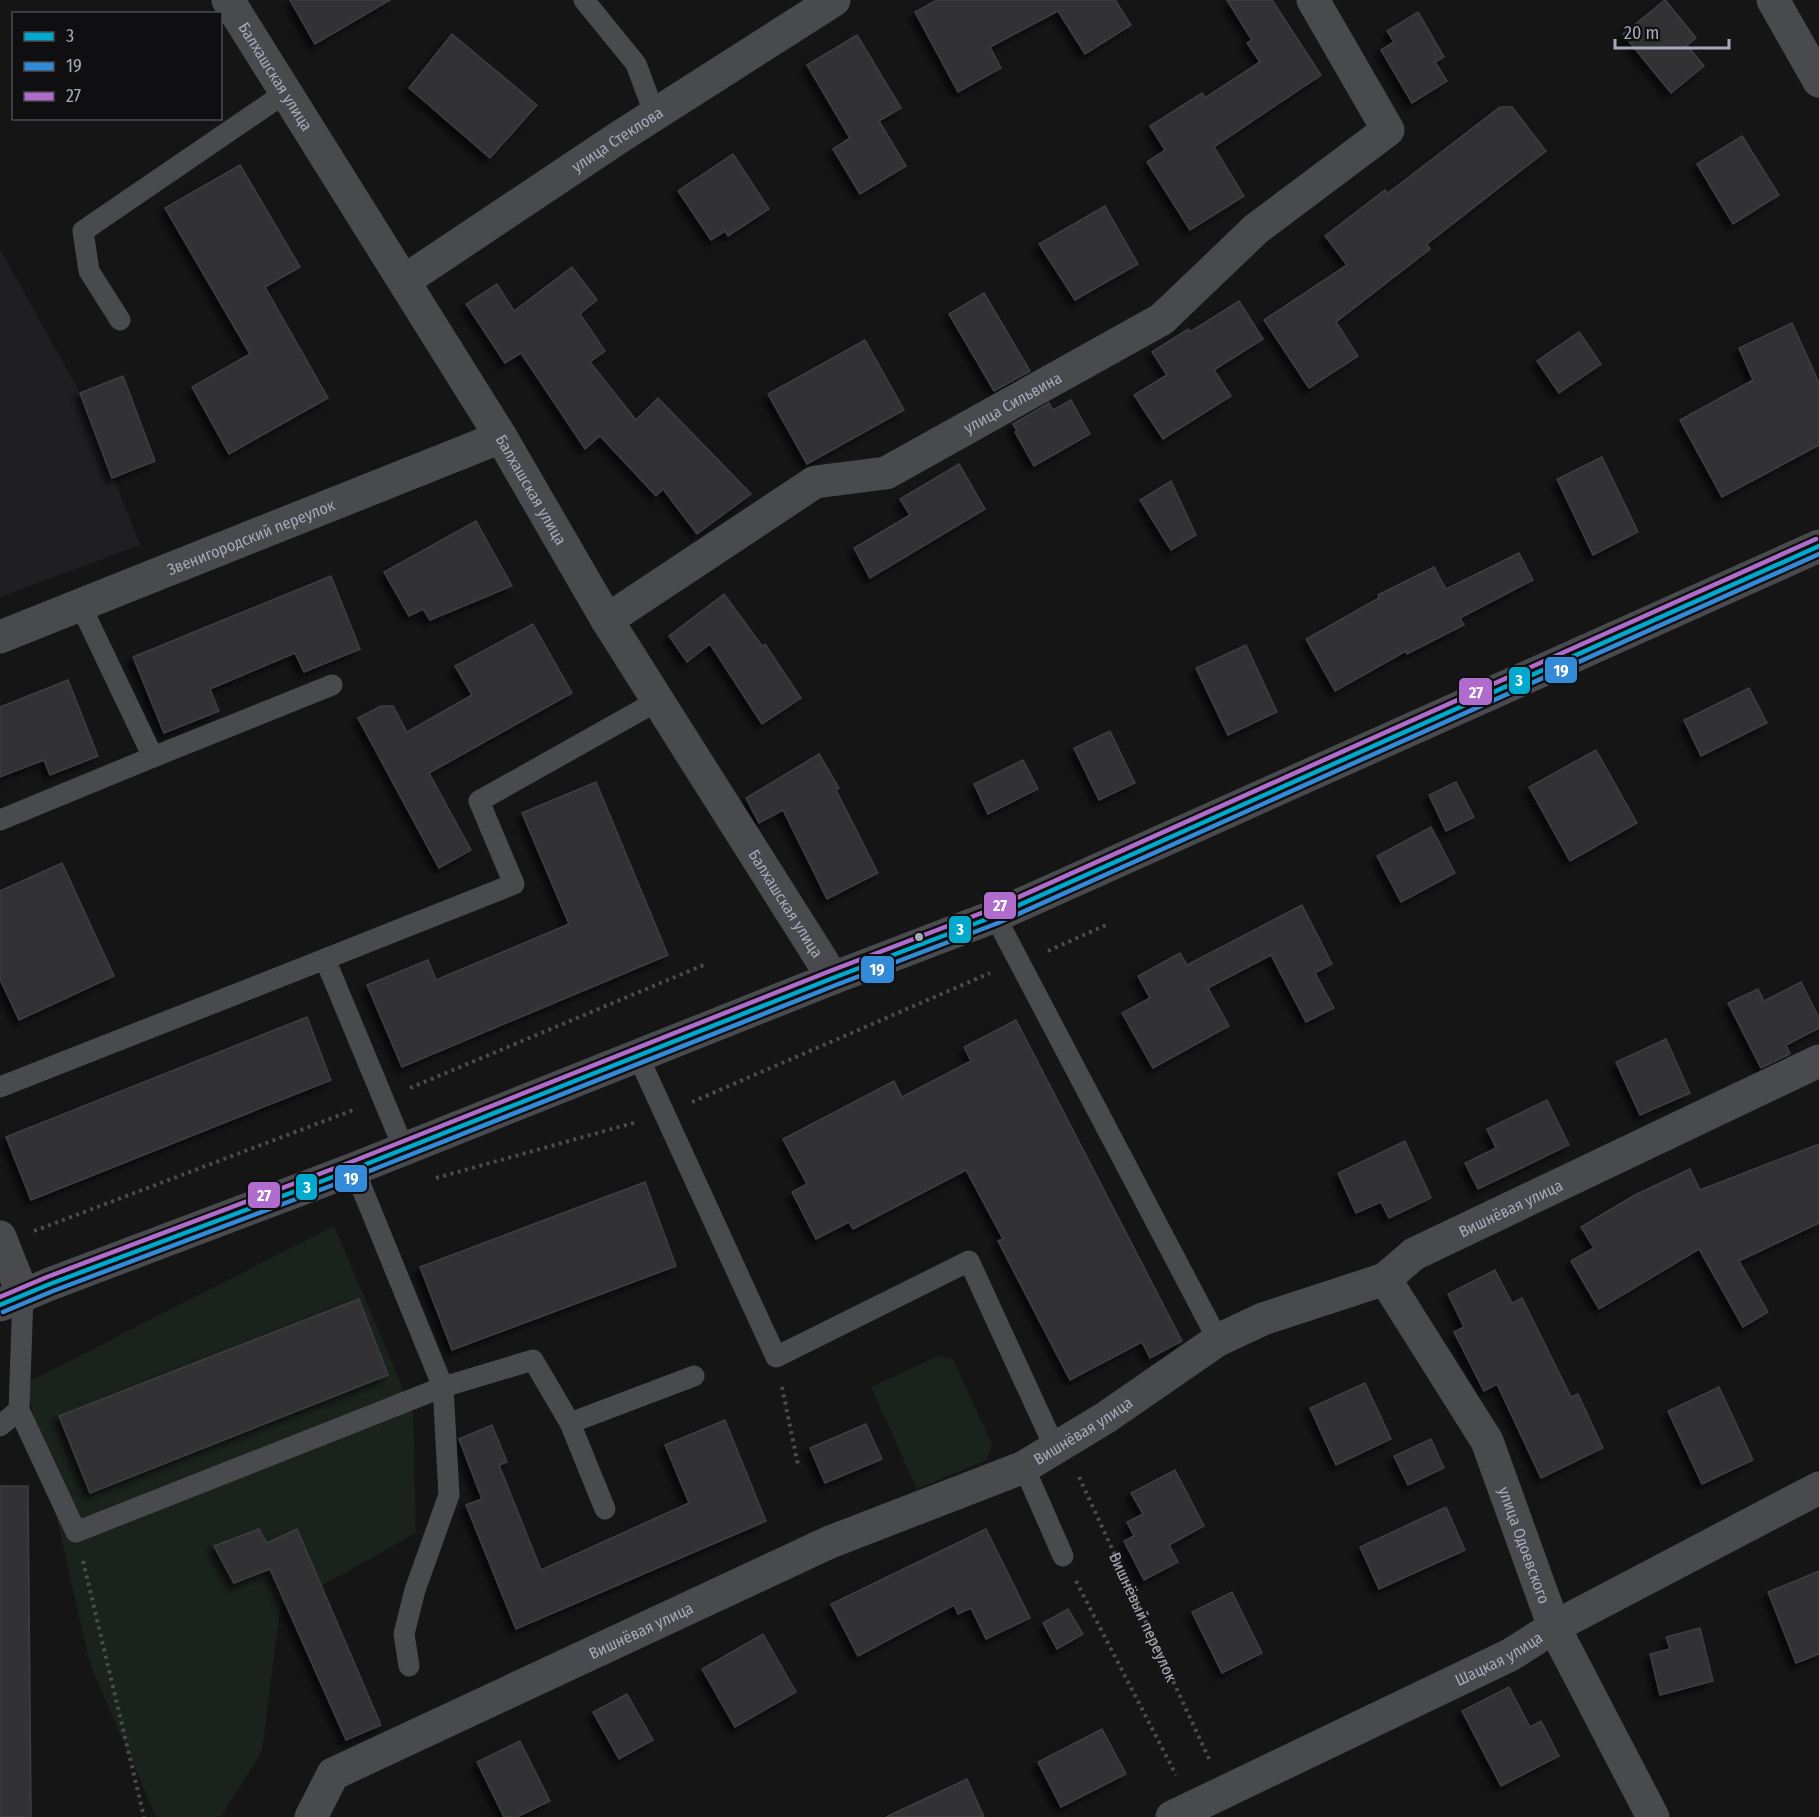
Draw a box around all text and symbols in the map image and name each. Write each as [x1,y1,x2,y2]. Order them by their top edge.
legend [12,12,222,120]
scale bar [1615,12,1729,50]
street label: Балхашская улица [234,19,316,134]
text: 20 m [1624,22,1659,44]
text: 3 [66,25,74,47]
text: 19 [66,55,82,77]
text: 27 [66,85,81,107]
street label: улица Стеклова [568,103,667,176]
street label: улица Сильвина [960,368,1065,438]
street label: Балхашская улица [492,431,570,549]
street label: Звенигородский переулок [164,495,338,579]
line badge: 19 [1544,656,1578,684]
text: 19 [1553,661,1569,680]
line badge: 3 [1508,666,1531,695]
text: 3 [1514,671,1523,690]
line badge: 27 [1458,677,1493,706]
text: 27 [1468,683,1483,702]
street label: Балхашская улица [744,846,827,962]
line badge: 27 [983,891,1017,920]
text: 27 [992,896,1007,915]
line badge: 3 [948,915,972,944]
text: 3 [955,920,964,939]
unlabelled marker [913,931,925,943]
line badge: 19 [860,955,895,984]
text: 19 [869,960,885,979]
line badge: 19 [334,1164,368,1193]
text: 19 [343,1169,359,1188]
line badge: 3 [295,1173,318,1201]
street label: Вишнёвая улица [1456,1176,1566,1241]
text: 3 [302,1178,311,1197]
line badge: 27 [247,1181,281,1209]
text: 27 [256,1186,271,1205]
street label: Вишнёвая улица [1030,1393,1136,1469]
street label: улица Одоевского [1494,1484,1554,1606]
street label: Вишнёвый переулок [1105,1549,1181,1685]
street label: Вишнёвая улица [586,1598,696,1663]
street label: Шацкая улица [1452,1628,1546,1690]

